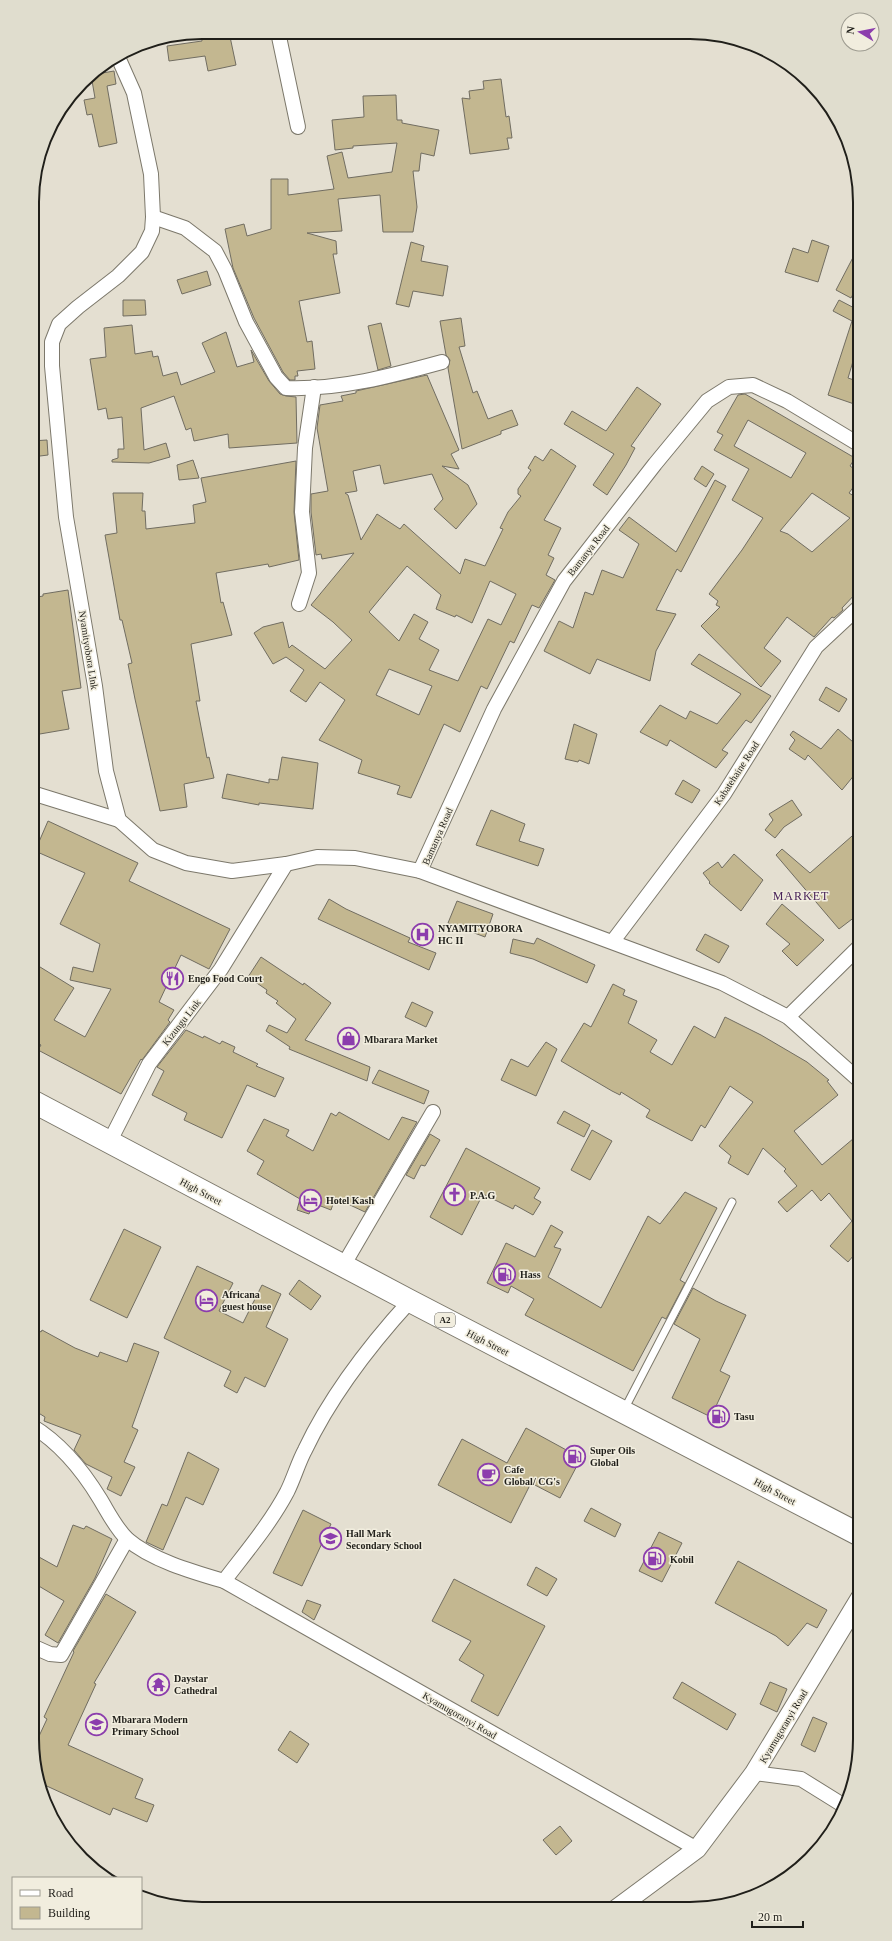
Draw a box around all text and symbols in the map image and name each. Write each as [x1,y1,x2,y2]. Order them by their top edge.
north arrow [840,12,880,52]
text: N [844,25,857,35]
street label: Bamanya Road [565,523,612,578]
street label: Nyamityobora LInk [77,610,100,690]
street label: Kabatehaine Road [712,739,761,807]
street label: Bamanya Road [420,806,455,866]
district label: MARKET [773,889,829,903]
hospital icon: NYAMITYOBORA HC II [410,921,436,947]
place label: NYAMITYOBORA HC II [438,923,523,946]
restaurant icon: Engo Food Court [160,965,186,991]
place label: Engo Food Court [188,973,263,984]
street label: Kizungu Link [160,997,203,1048]
shop icon: Mbarara Market [335,1026,361,1052]
place label: Mbarara Market [364,1034,438,1045]
street label: High Street [178,1176,224,1207]
church icon: P.A.G [442,1182,468,1208]
hotel icon: Hotel Kash [297,1187,323,1213]
place label: P.A.G [470,1190,495,1201]
place label: Hotel Kash [326,1195,374,1206]
fuel station icon: Hass [492,1261,518,1287]
place label: Hass [520,1269,541,1280]
hotel icon: Africana guest house [194,1287,220,1313]
place label: Africana guest house [222,1289,272,1312]
road number: A2 [435,1313,455,1327]
street label: High Street [465,1327,511,1358]
fuel station icon: Tasu [705,1403,731,1429]
place label: Tasu [734,1411,755,1422]
fuel station icon: Super Oils Global [562,1443,588,1469]
place label: Super Oils Global [590,1445,635,1468]
cafe icon: Cafe Global/ CG's [475,1462,501,1488]
place label: Cafe Global/ CG's [504,1464,560,1487]
street label: High Street [752,1476,798,1507]
school or university icon: Hall Mark Secondary School [318,1526,344,1552]
place label: Hall Mark Secondary School [346,1528,422,1551]
fuel station icon: Kobil [642,1546,668,1572]
place label: Kobil [670,1554,694,1565]
temple icon: Daystar Cathedral [145,1671,171,1697]
place label: Daystar Cathedral [174,1673,218,1696]
street label: Kyamugoranyi Road [757,1688,810,1765]
street label: Kyamugoranyi Road [421,1690,499,1741]
school or university icon: Mbarara Modern Primary School [84,1712,110,1738]
place label: Mbarara Modern Primary School [112,1714,188,1737]
legend [12,1877,142,1929]
text: Road [48,1886,73,1900]
scale bar [752,1903,803,1929]
text: Building [48,1906,90,1920]
text: 20 m [758,1910,783,1924]

